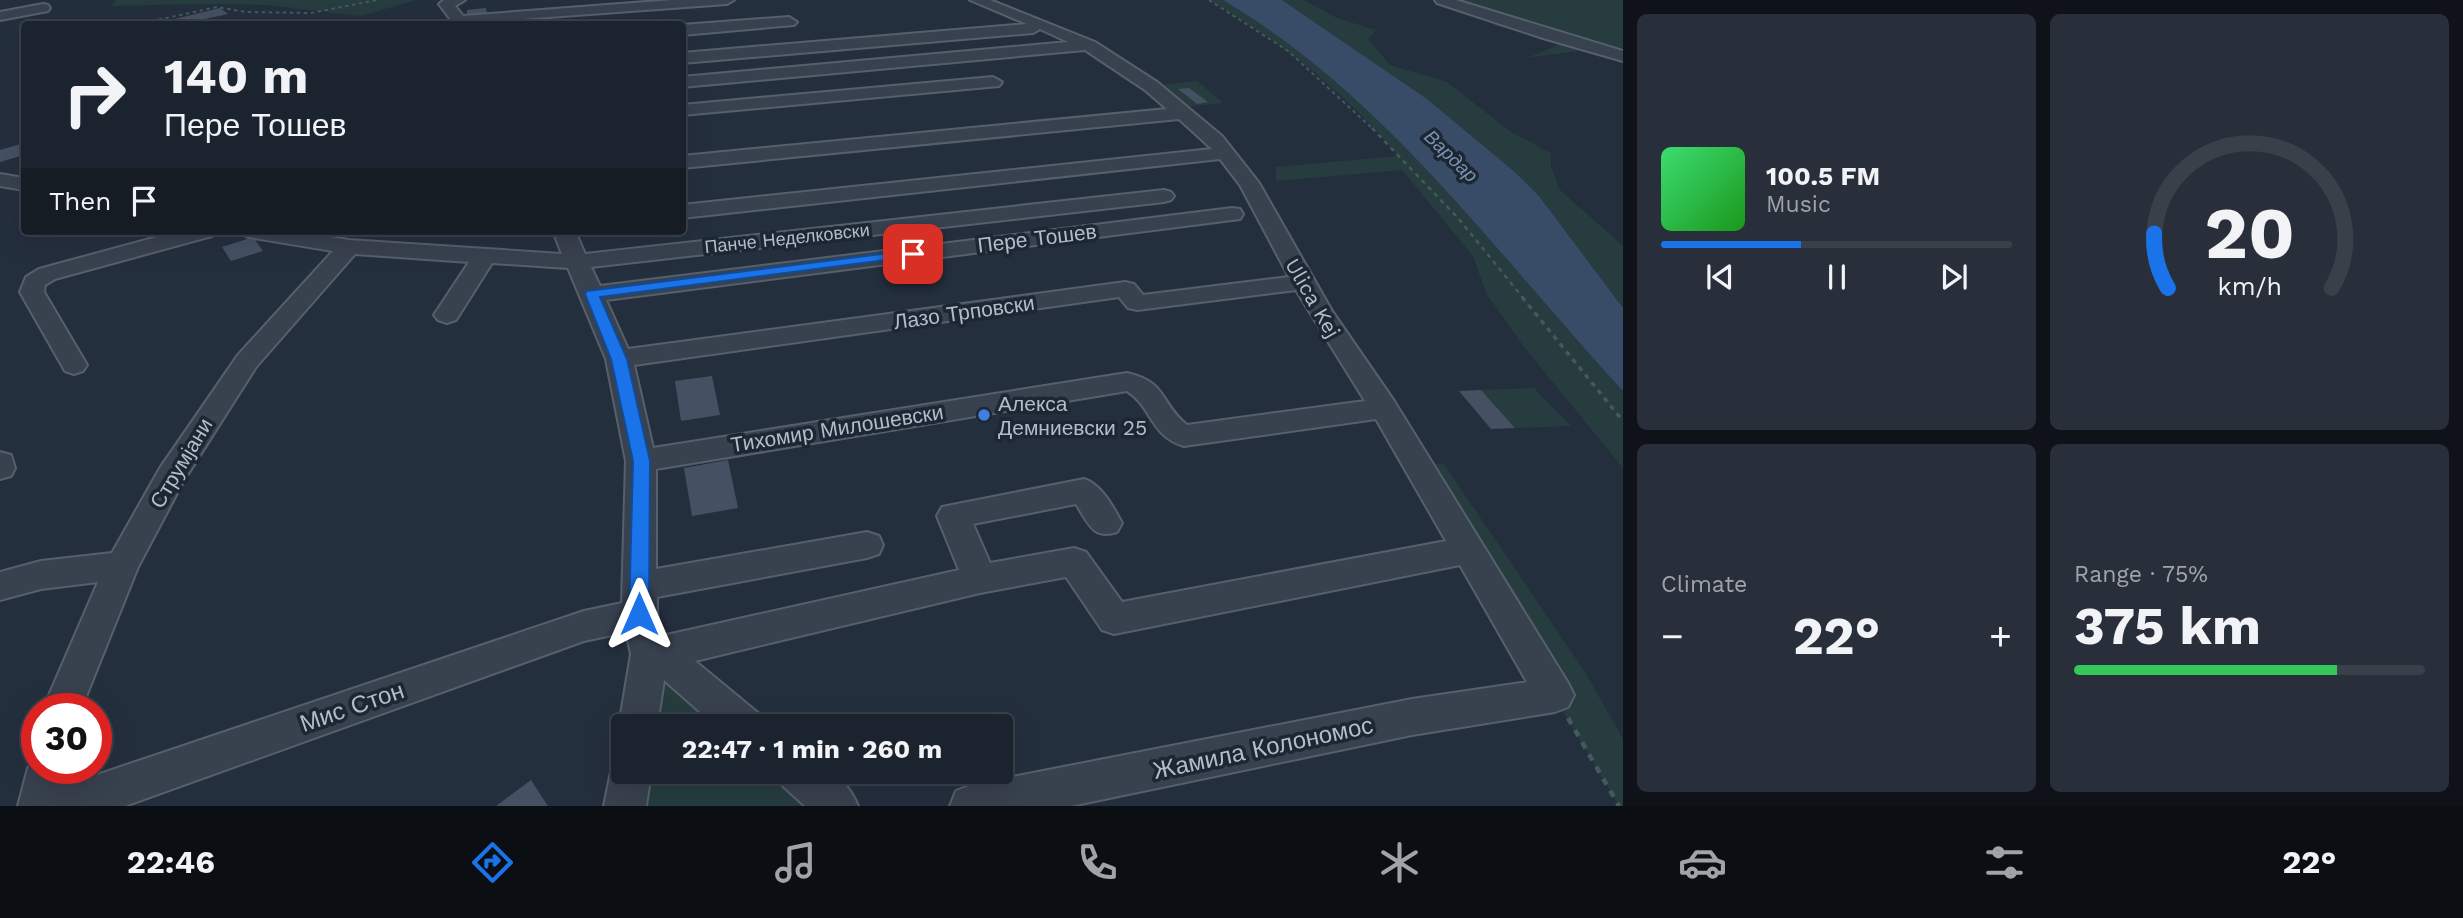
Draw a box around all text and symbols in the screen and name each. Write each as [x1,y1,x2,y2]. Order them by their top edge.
text: 140 m [164,47,308,105]
icon: right [49,49,140,140]
text: Пере Тошев [164,106,347,144]
water label: Вардар [1419,125,1483,187]
text: 100.5 FM [1766,161,1880,191]
icon: arrive [125,182,163,220]
text: Then [49,186,111,216]
text: 20 [2204,190,2295,276]
text: Music [1766,191,1831,218]
street label: Пере Тошев [976,218,1098,258]
street label: Панче Неделковски [703,219,871,257]
pin [883,224,943,284]
icon: arrive [894,235,932,273]
street label: Ulica Kej [1280,254,1346,342]
icon: previous [1701,258,1739,296]
icon: pause [1818,258,1856,296]
icon: next [1935,258,1973,296]
text: km/h [2217,272,2282,301]
street label: Лазо Трповски [892,290,1036,334]
place label: Алекса Демниевски 25 [998,391,1147,440]
street label: Тихомир Милошевски [729,399,945,457]
marker: Алекса Демниевски 25 [976,407,992,423]
street label: Струмјани [144,413,218,513]
text: Range · 75% [2074,561,2208,588]
text: Climate [1661,571,1747,598]
position arrow [602,577,676,651]
text: 375 km [2074,596,2261,657]
text: 22° [1793,606,1880,667]
text: − [1661,614,1684,658]
text: + [1989,614,2012,658]
street label: Мис Стон [296,676,408,738]
speed limit sign: 30 [21,693,112,784]
street label: Жамила Колономос [1150,711,1376,785]
text: 22:47 · 1 min · 260 m [682,734,942,764]
icon: directions [468,838,517,887]
icon: music [771,838,820,887]
icon: phone [1073,838,1122,887]
icon: climate [1375,838,1424,887]
icon: car [1678,838,1727,887]
icon: filters [1980,838,2029,887]
text: 22:46 [127,843,215,881]
text: 22° [2282,843,2336,881]

